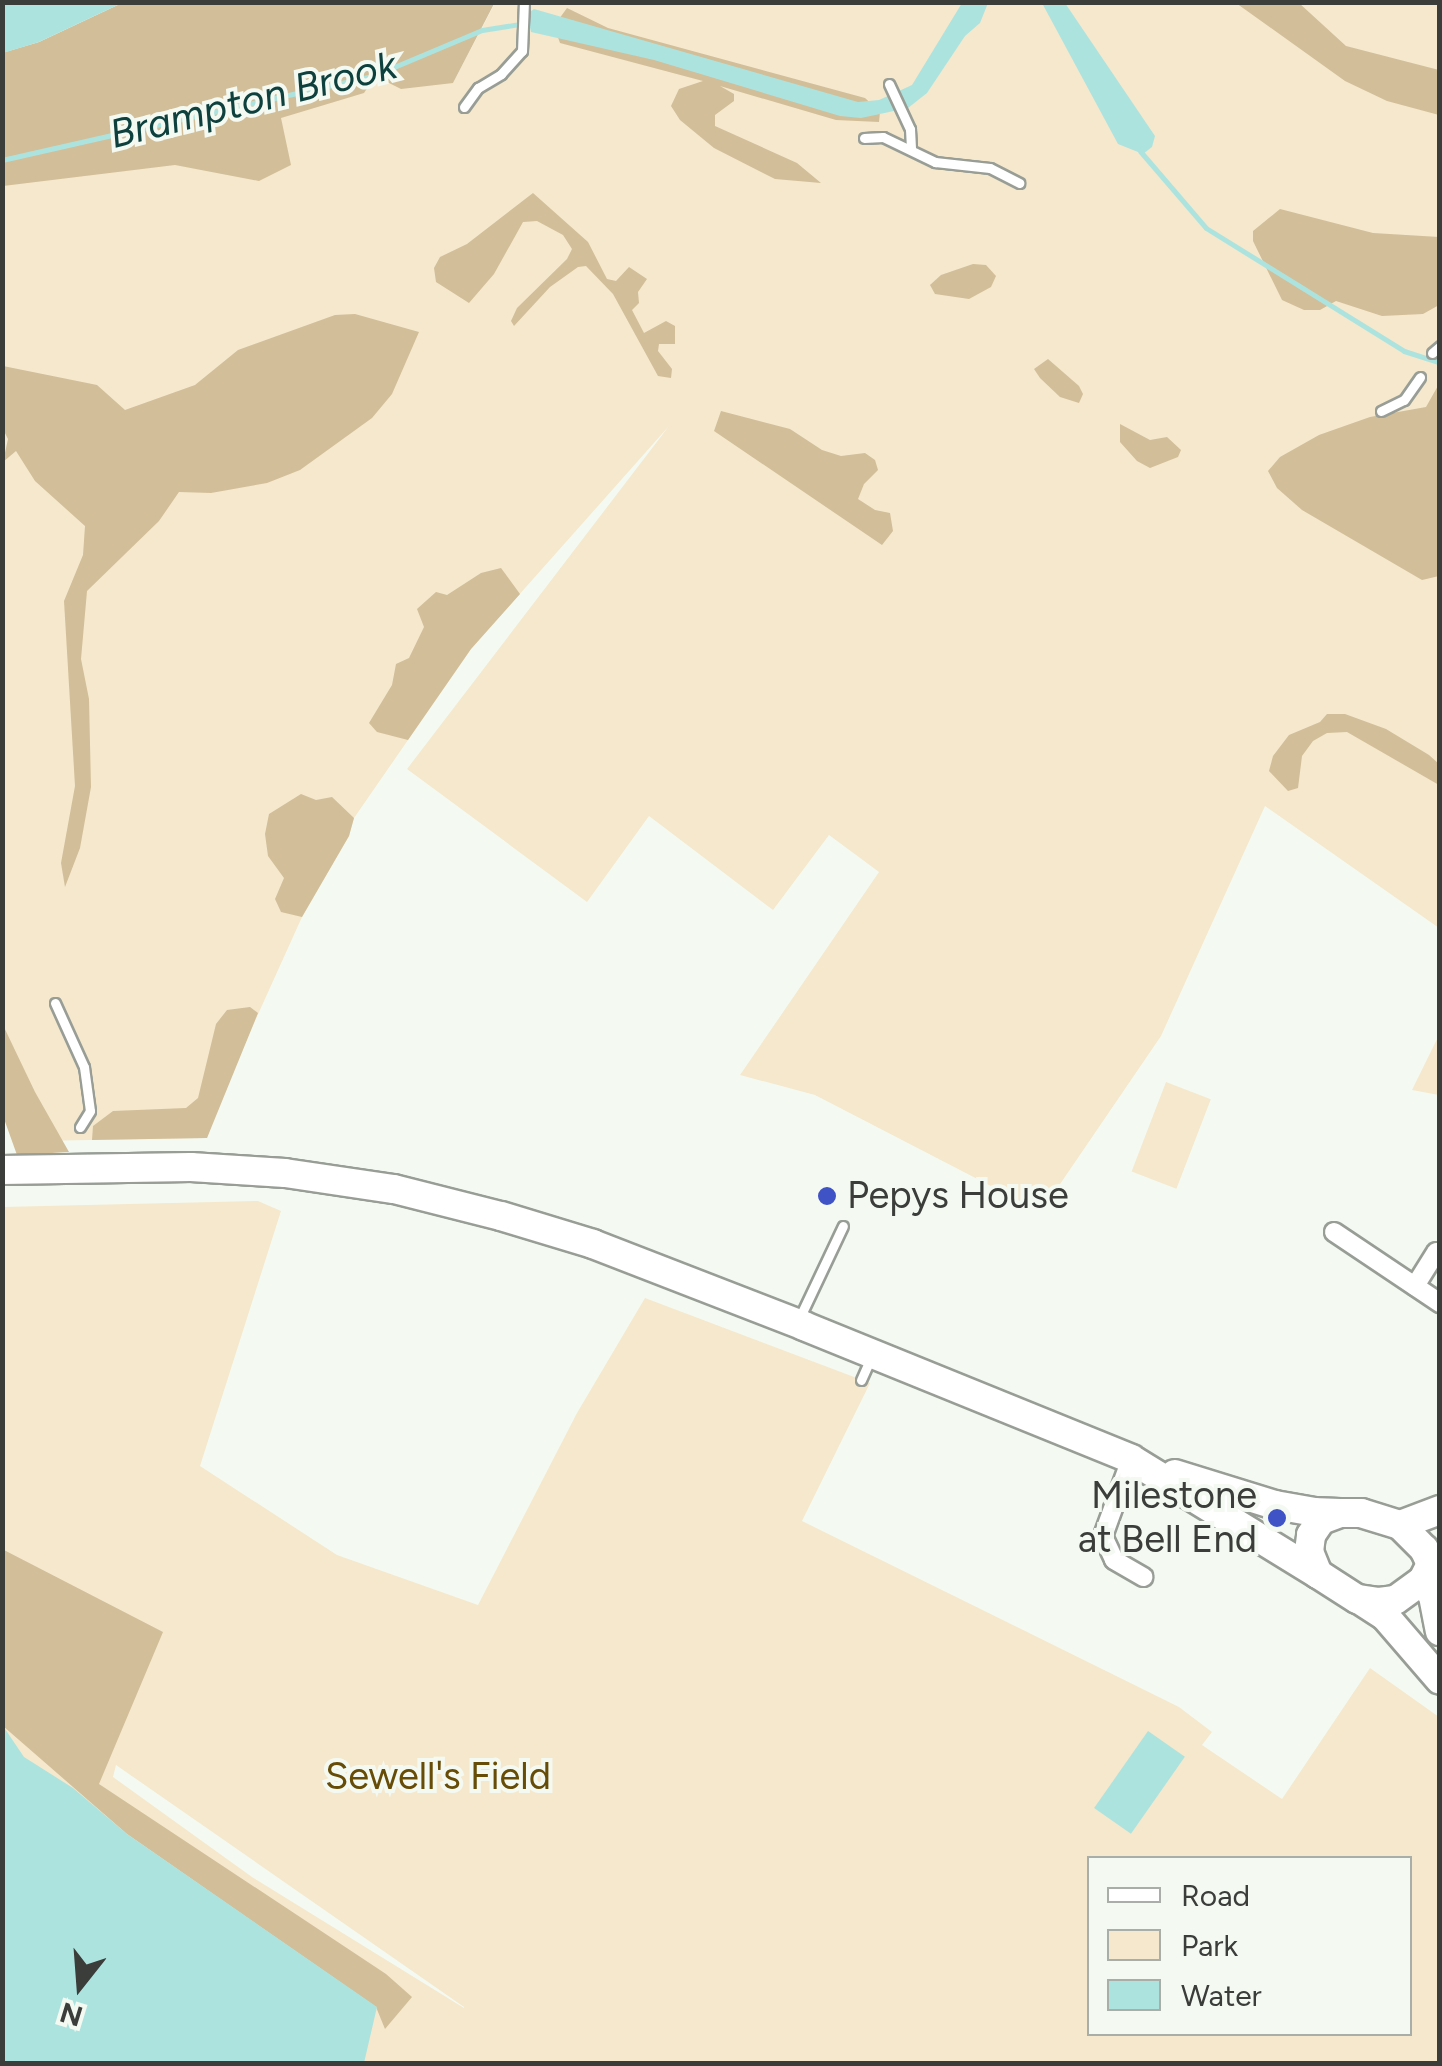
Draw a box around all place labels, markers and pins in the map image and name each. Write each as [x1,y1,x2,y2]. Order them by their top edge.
place label: Pepys House [847,1173,1069,1219]
marker: Pepys House [816,1185,838,1207]
place label: Milestone at Bell End [1078,1473,1257,1562]
marker: Milestone at Bell End [1266,1507,1288,1529]

